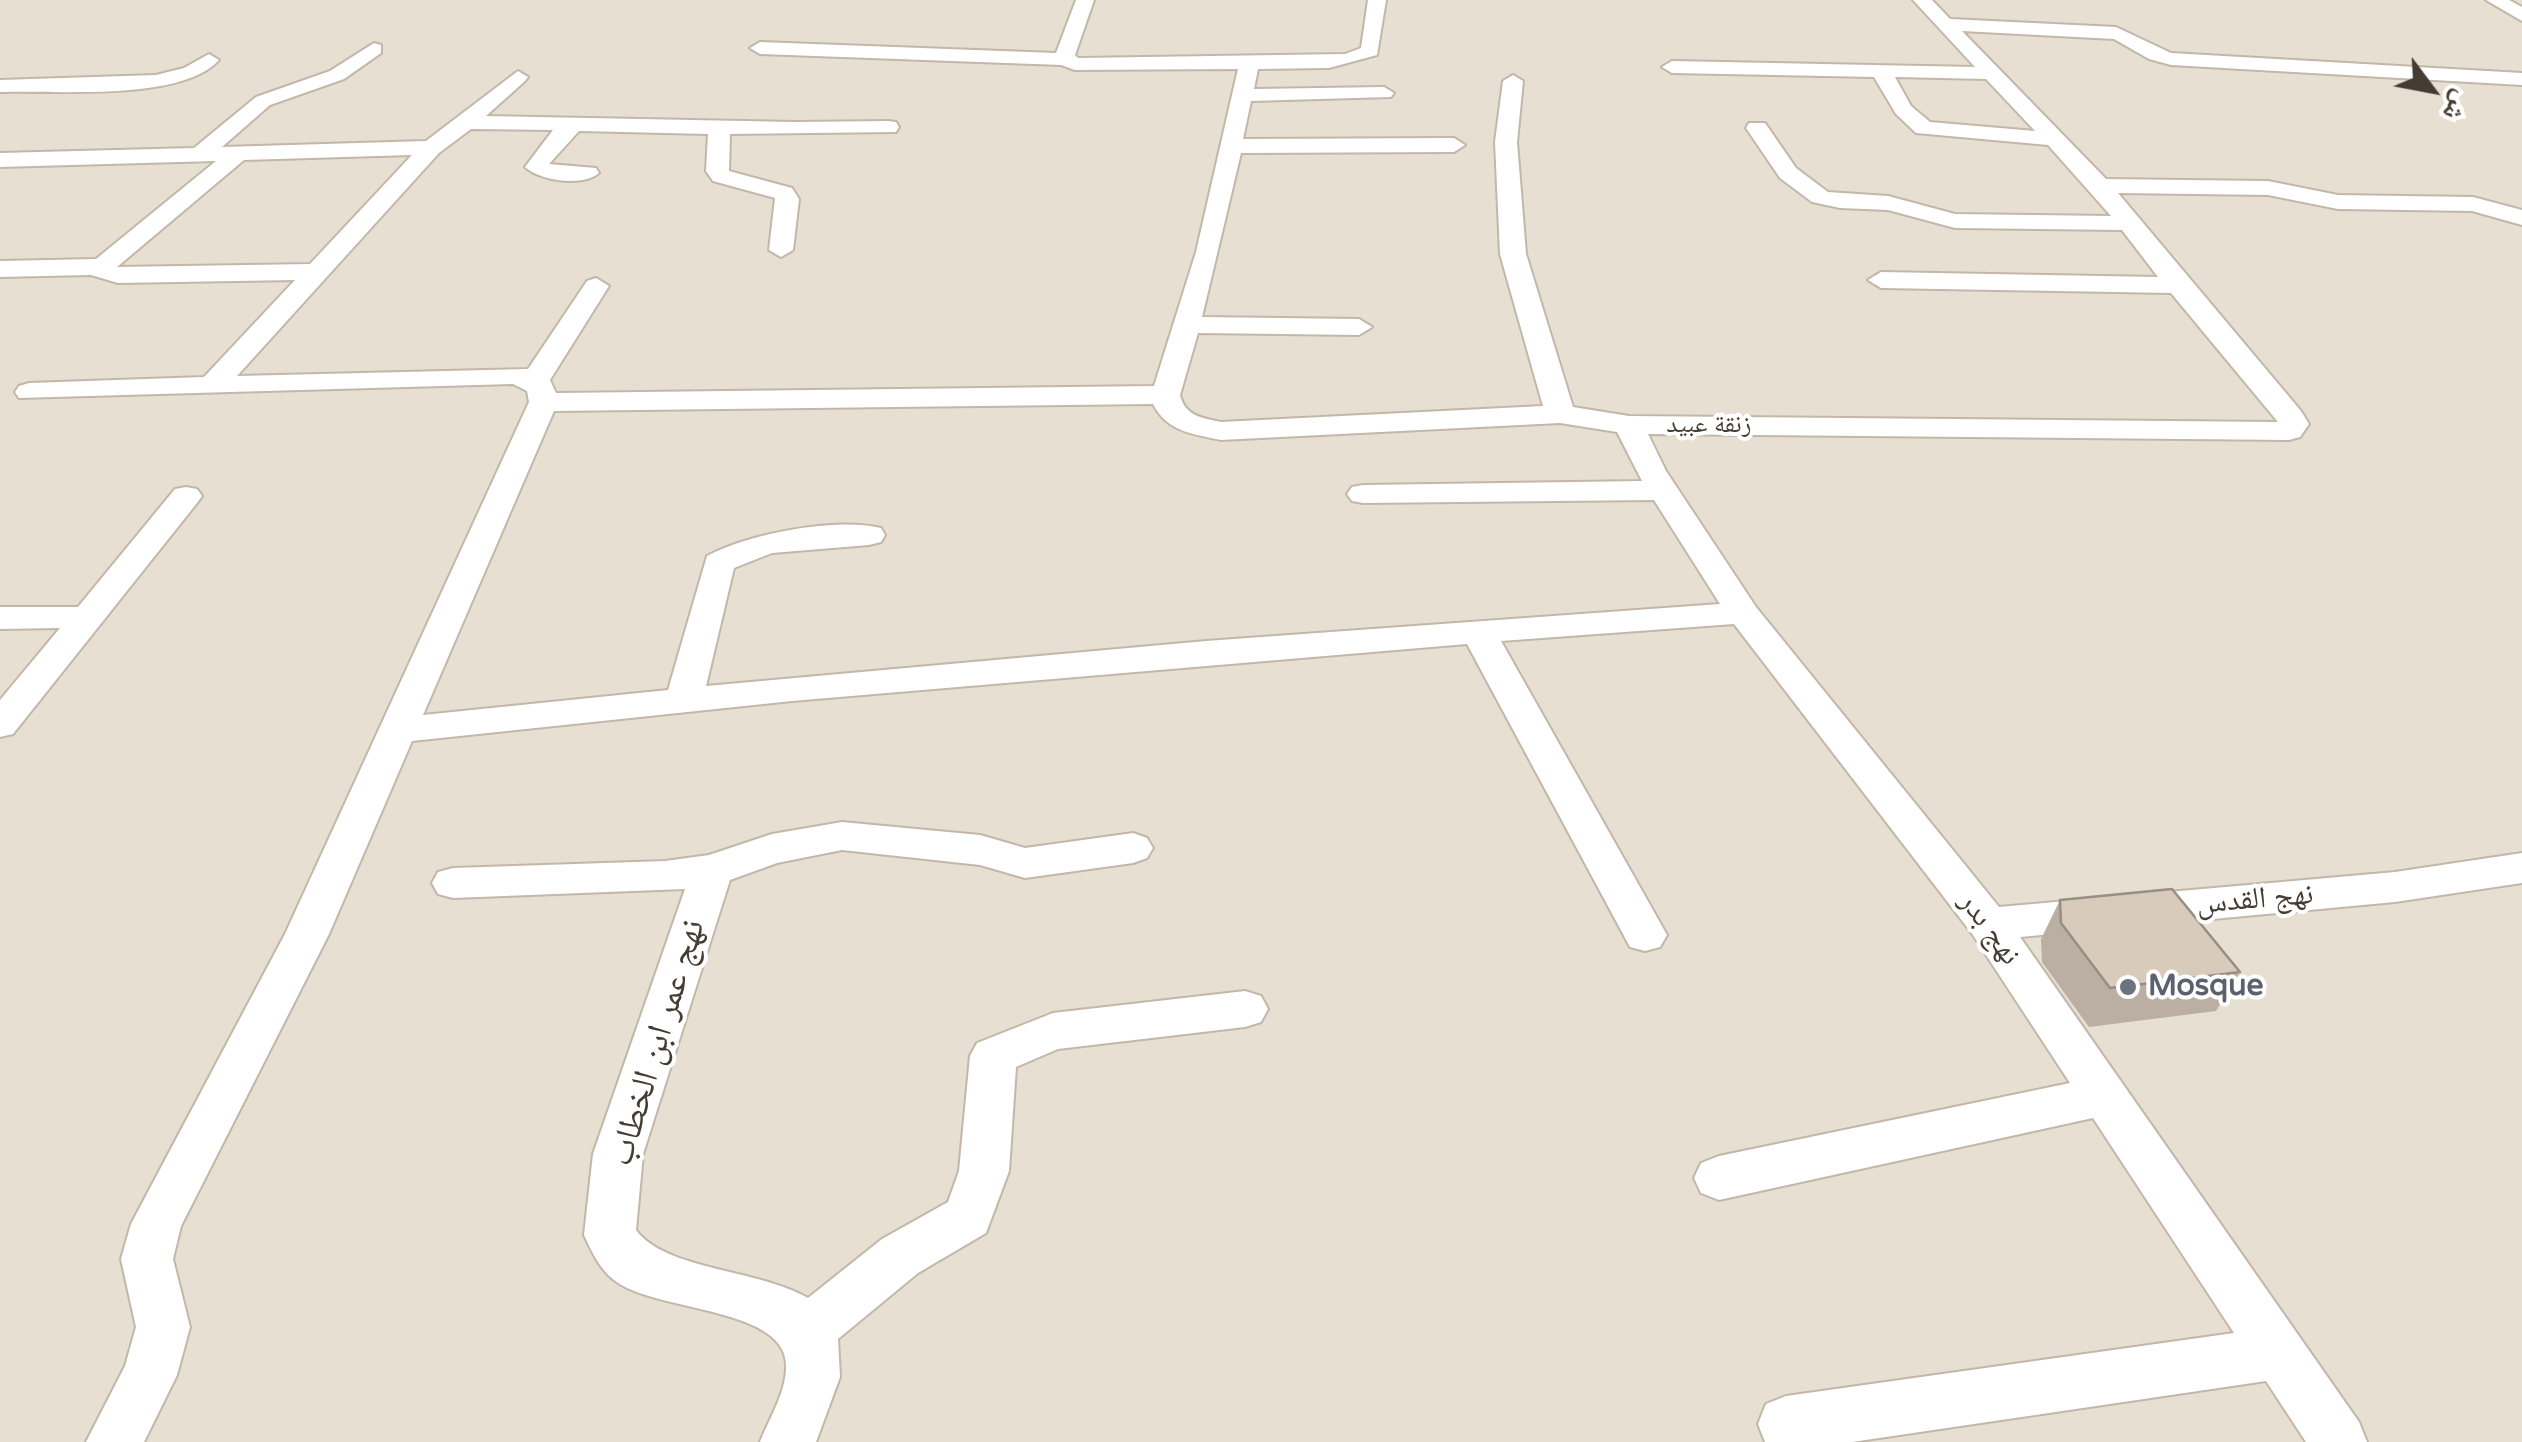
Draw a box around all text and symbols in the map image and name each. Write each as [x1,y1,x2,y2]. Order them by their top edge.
north arrow [2382,40,2482,140]
text: ش [2435,84,2480,128]
street label: زنقة عبيد [1667,410,1751,440]
street label: نهج القدس [2195,877,2315,923]
street label: نهج بدر [1950,885,2028,973]
street label: نهج عمر ابن الخطاب [601,915,715,1171]
place label: Mosque [2148,969,2263,1005]
marker: Mosque [2117,976,2139,998]

